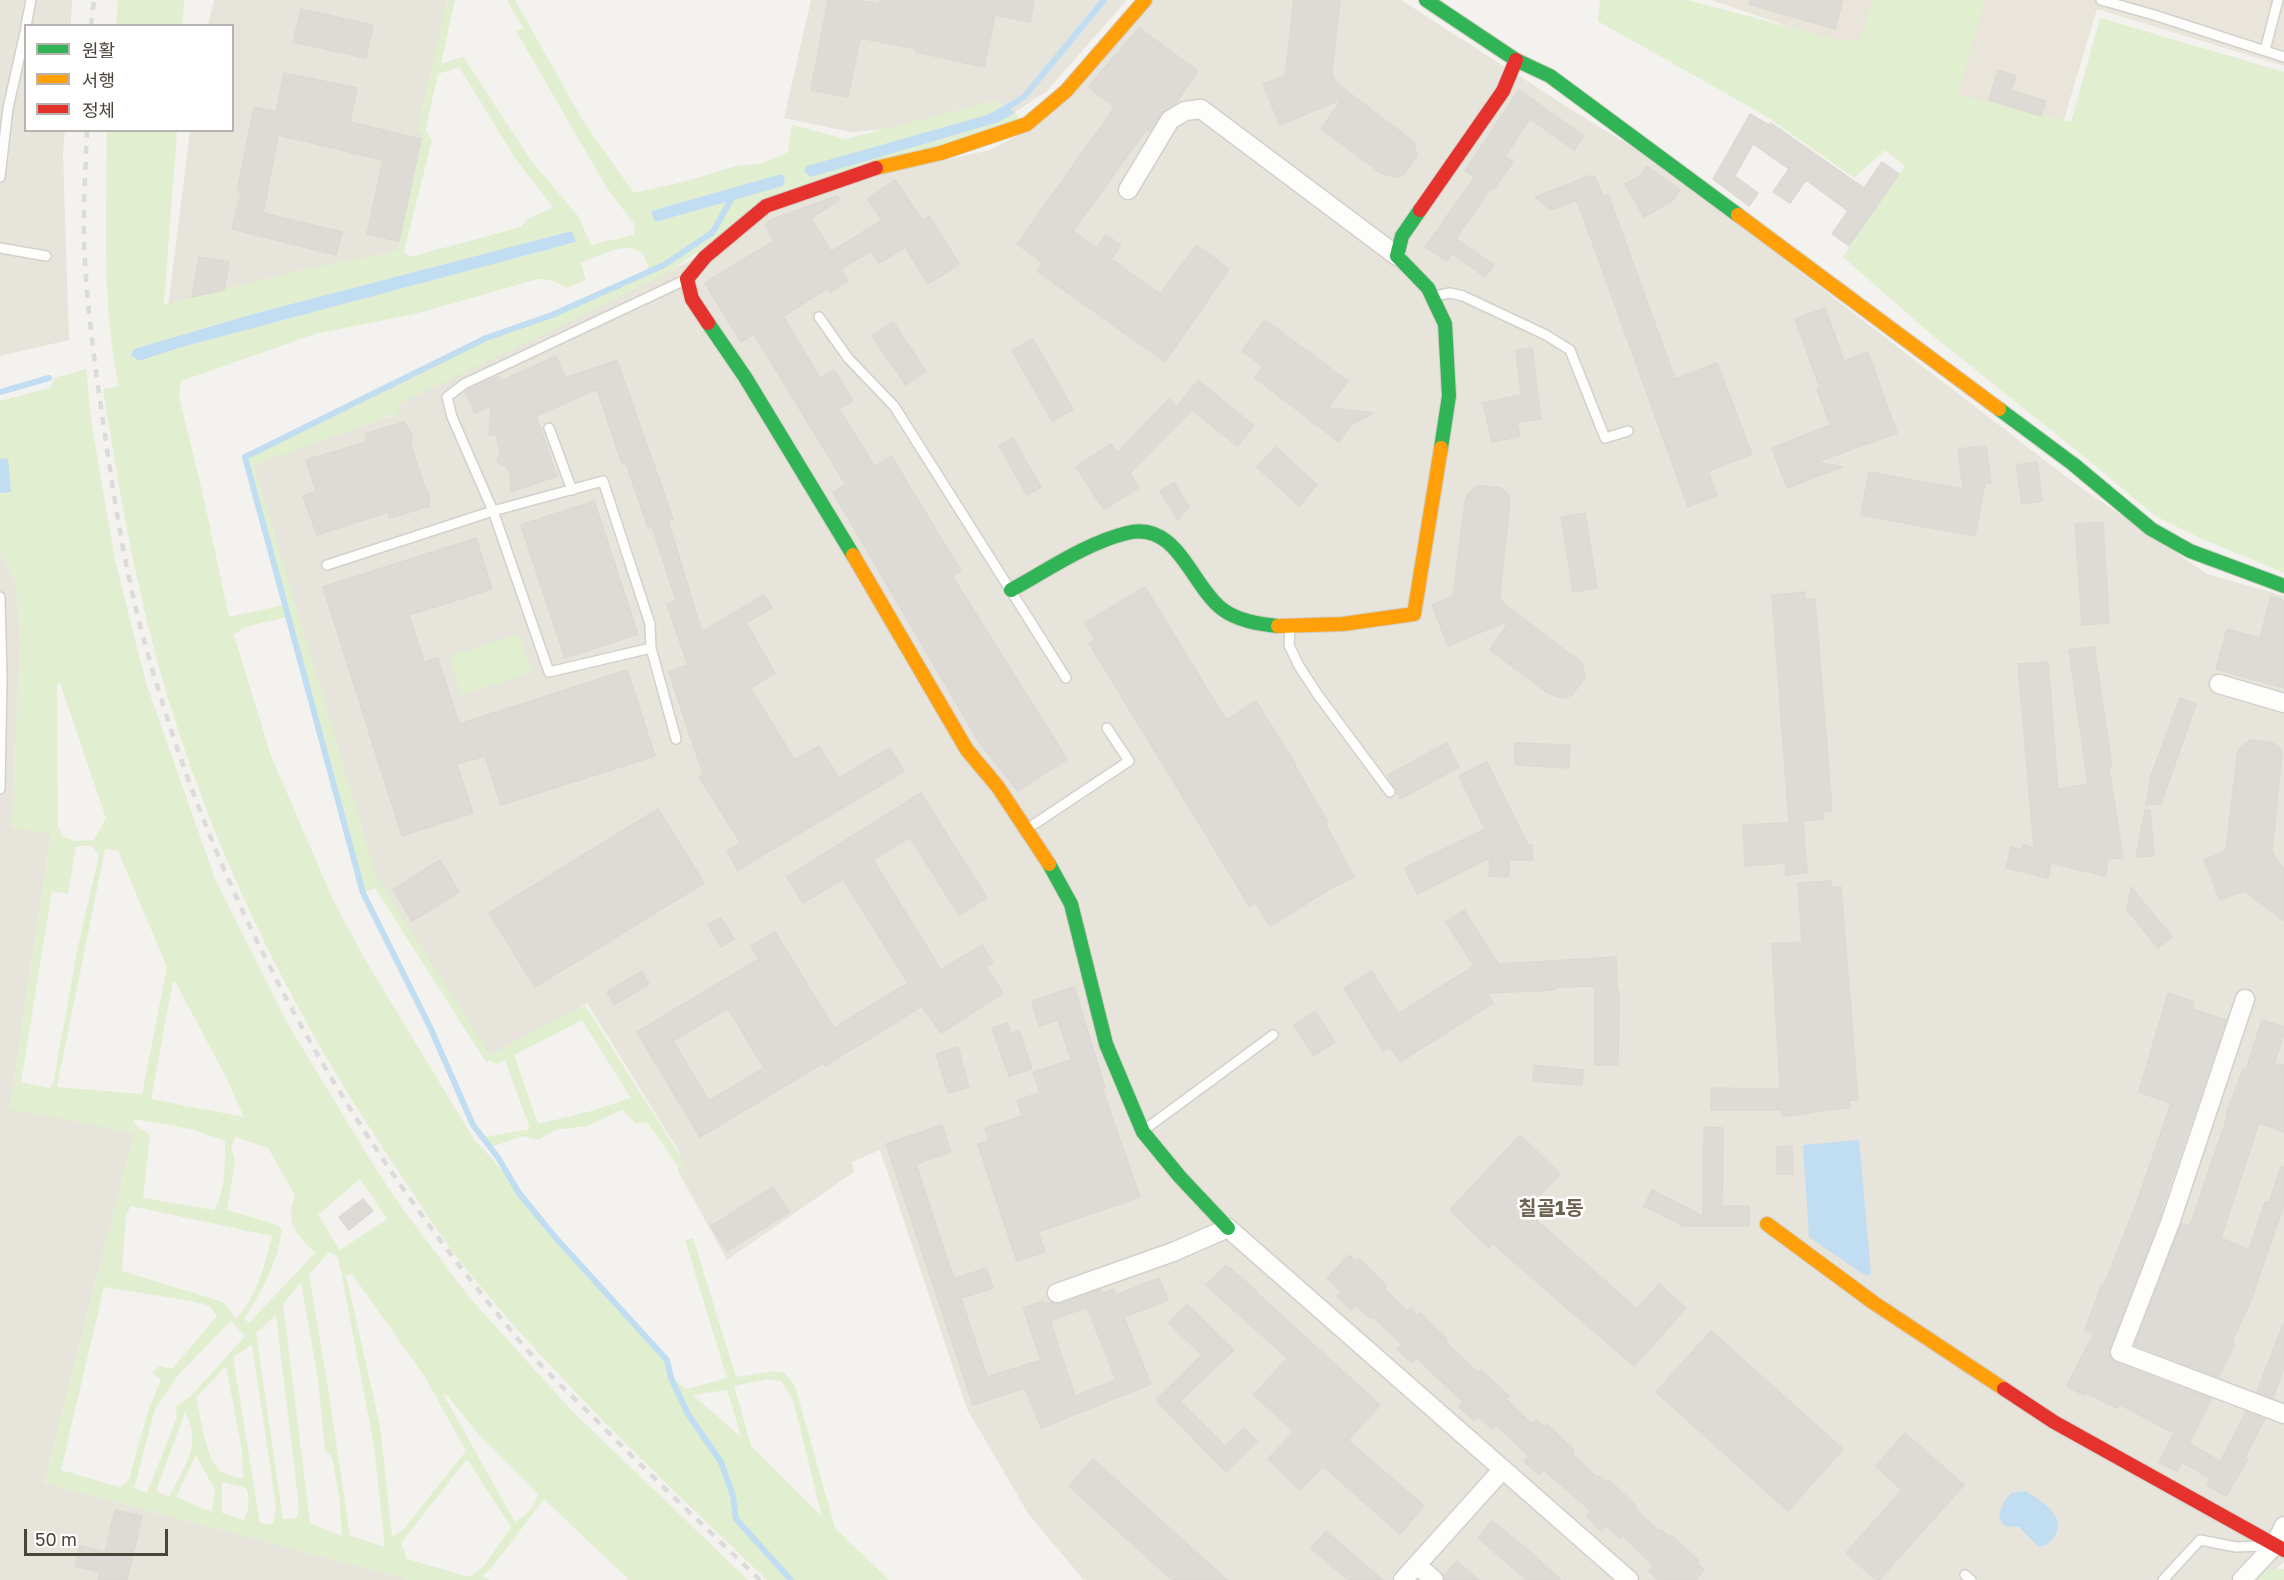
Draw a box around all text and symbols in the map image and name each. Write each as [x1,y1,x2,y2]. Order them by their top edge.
legend [24,24,234,132]
text: 원활 [82,39,115,61]
text: 서행 [82,69,115,91]
text: 정체 [82,99,115,121]
district label: 칠골1동 [1518,1197,1584,1221]
scale bar [27,1517,171,1555]
text: 50 m [35,1528,77,1550]

